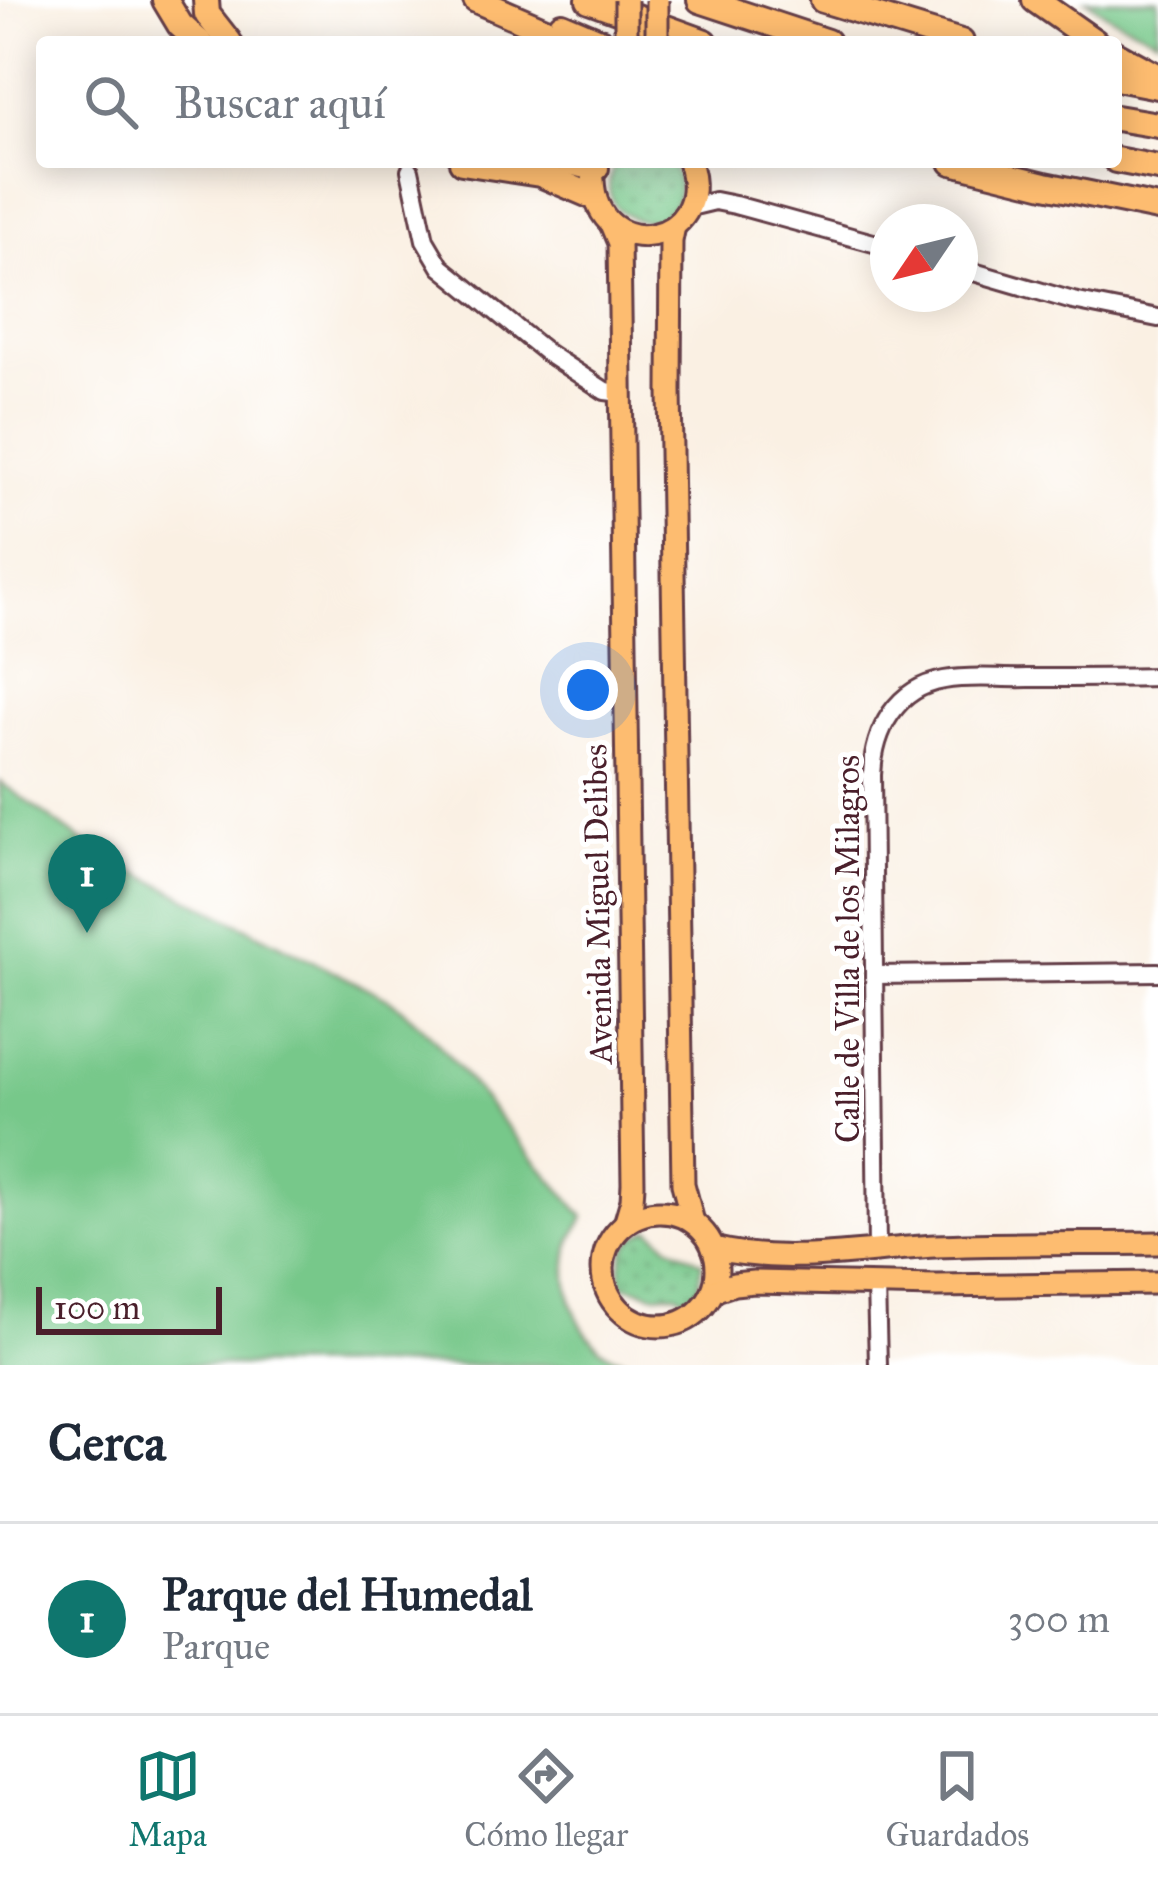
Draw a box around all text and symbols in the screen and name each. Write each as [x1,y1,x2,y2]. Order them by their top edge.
search box [36,36,1122,168]
icon: search [78,69,144,135]
text: Buscar aquí [174,75,386,130]
north arrow [870,204,978,312]
your location [558,660,618,720]
street label: Avenida Miguel Delibes [575,744,621,1066]
street label: Calle de Villa de los Milagros [828,755,868,1143]
pin: 1 [48,834,126,933]
scale bar [36,1281,222,1334]
text: 100 m [54,1288,140,1328]
text: Cerca [48,1412,166,1474]
text: Parque del Humedal [162,1567,532,1622]
text: 1 [79,1595,95,1643]
text: 300 m [1008,1595,1110,1643]
text: Parque [162,1622,270,1670]
tab: Mapa [129,1743,207,1855]
tab: Cómo llegar [464,1743,628,1855]
tab: Guardados [886,1743,1029,1855]

